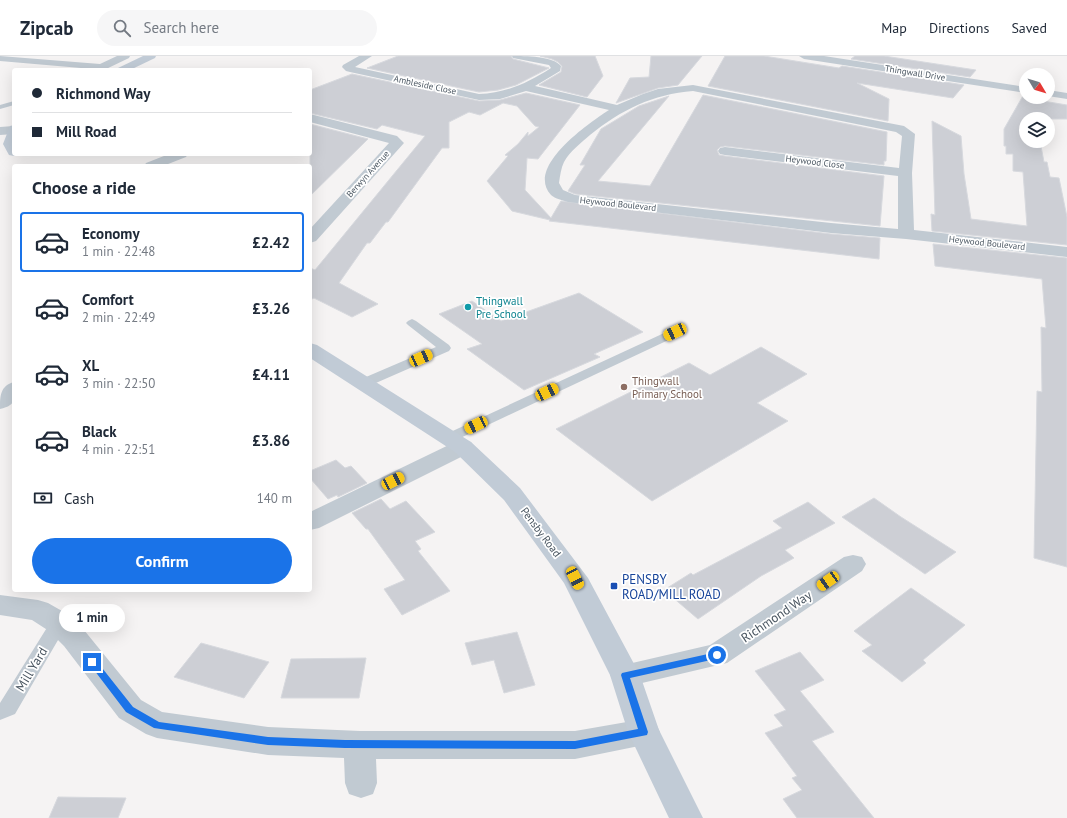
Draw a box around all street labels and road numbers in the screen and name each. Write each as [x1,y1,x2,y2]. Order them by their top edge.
street label: Thingwall Drive [884,62,946,83]
street label: Ambleside Close [393,73,458,97]
street label: Berwyn Avenue [344,148,392,199]
street label: Heywood Close [785,152,845,171]
street label: Heywood Boulevard [579,194,657,213]
street label: Heywood Boulevard [948,233,1026,252]
street label: Pensby Road [518,504,564,560]
street label: Richmond Way [738,586,815,646]
street label: Mill Yard [12,644,51,694]

